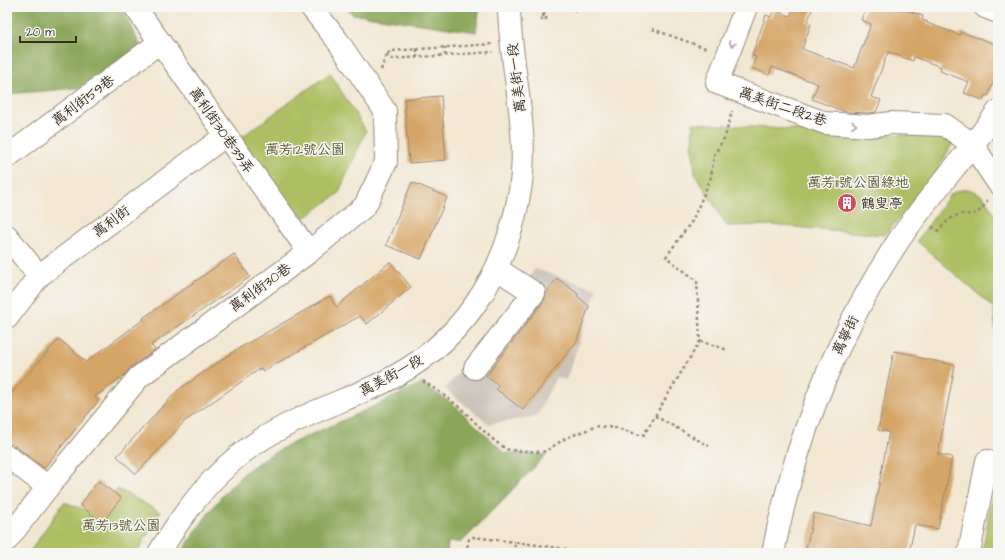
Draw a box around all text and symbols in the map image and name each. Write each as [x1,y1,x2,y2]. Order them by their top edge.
scale bar [20,18,76,44]
text: 20 m [26,24,55,41]
one-way arrow [729,40,737,47]
street label: 萬美街一段 [503,42,531,114]
street label: 萬利街59巷 [48,70,120,131]
street label: 萬利街30巷39弄 [184,83,258,178]
street label: 萬美街二段2巷 [736,83,830,132]
one-way arrow [851,121,857,130]
park label: 萬芳12號公園 [265,140,345,160]
park label: 萬芳11號公園綠地 [807,173,909,193]
building icon: 鶴叟亭 [836,192,858,214]
place label: 鶴叟亭 [861,194,903,214]
street label: 萬利街 [89,201,134,242]
street label: 萬利街30巷 [226,258,296,317]
street label: 萬寧街 [828,312,864,359]
street label: 萬美街一段 [356,350,427,402]
park label: 萬芳13號公園 [82,516,160,536]

